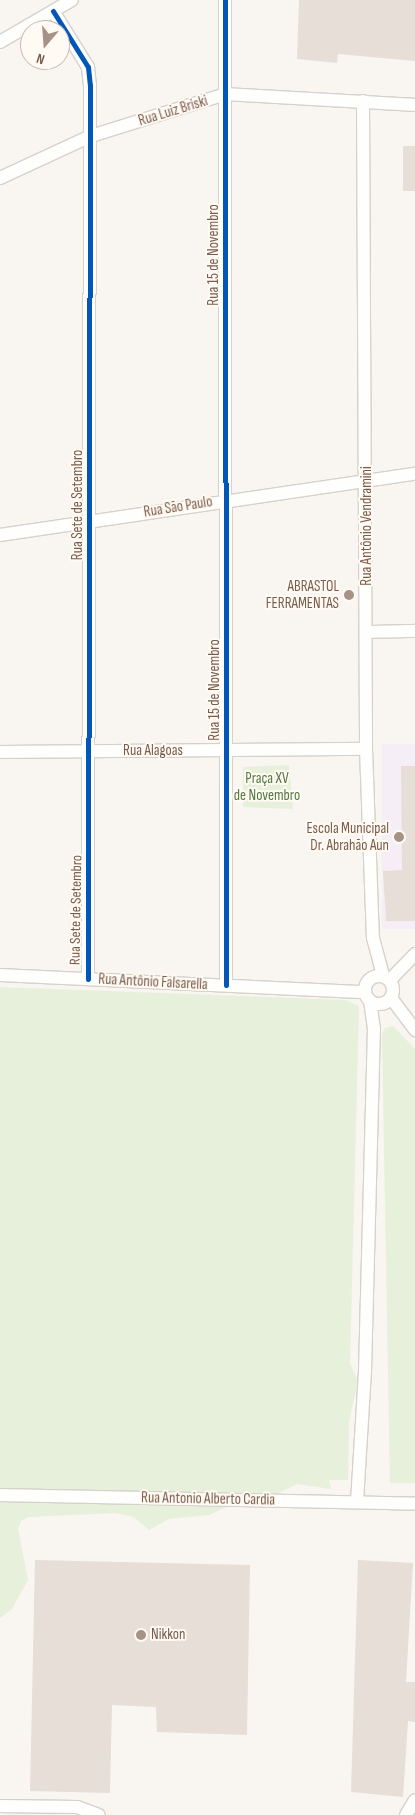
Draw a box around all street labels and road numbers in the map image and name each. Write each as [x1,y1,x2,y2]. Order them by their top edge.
street label: Rua Luiz Briski [136,92,210,130]
street label: Rua 15 de Novembro [205,204,223,306]
street label: Rua Sete de Setembro [69,450,87,560]
street label: Rua Antônio Vendramini [358,466,376,586]
street label: Rua São Paulo [142,493,214,521]
street label: Rua 15 de Novembro [206,639,224,741]
street label: Rua Alagoas [123,742,183,760]
street label: Rua Sete de Setembro [66,855,86,965]
street label: Rua Antônio Falsarella [98,970,208,994]
street label: Rua Antonio Alberto Cardia [141,1489,275,1509]

